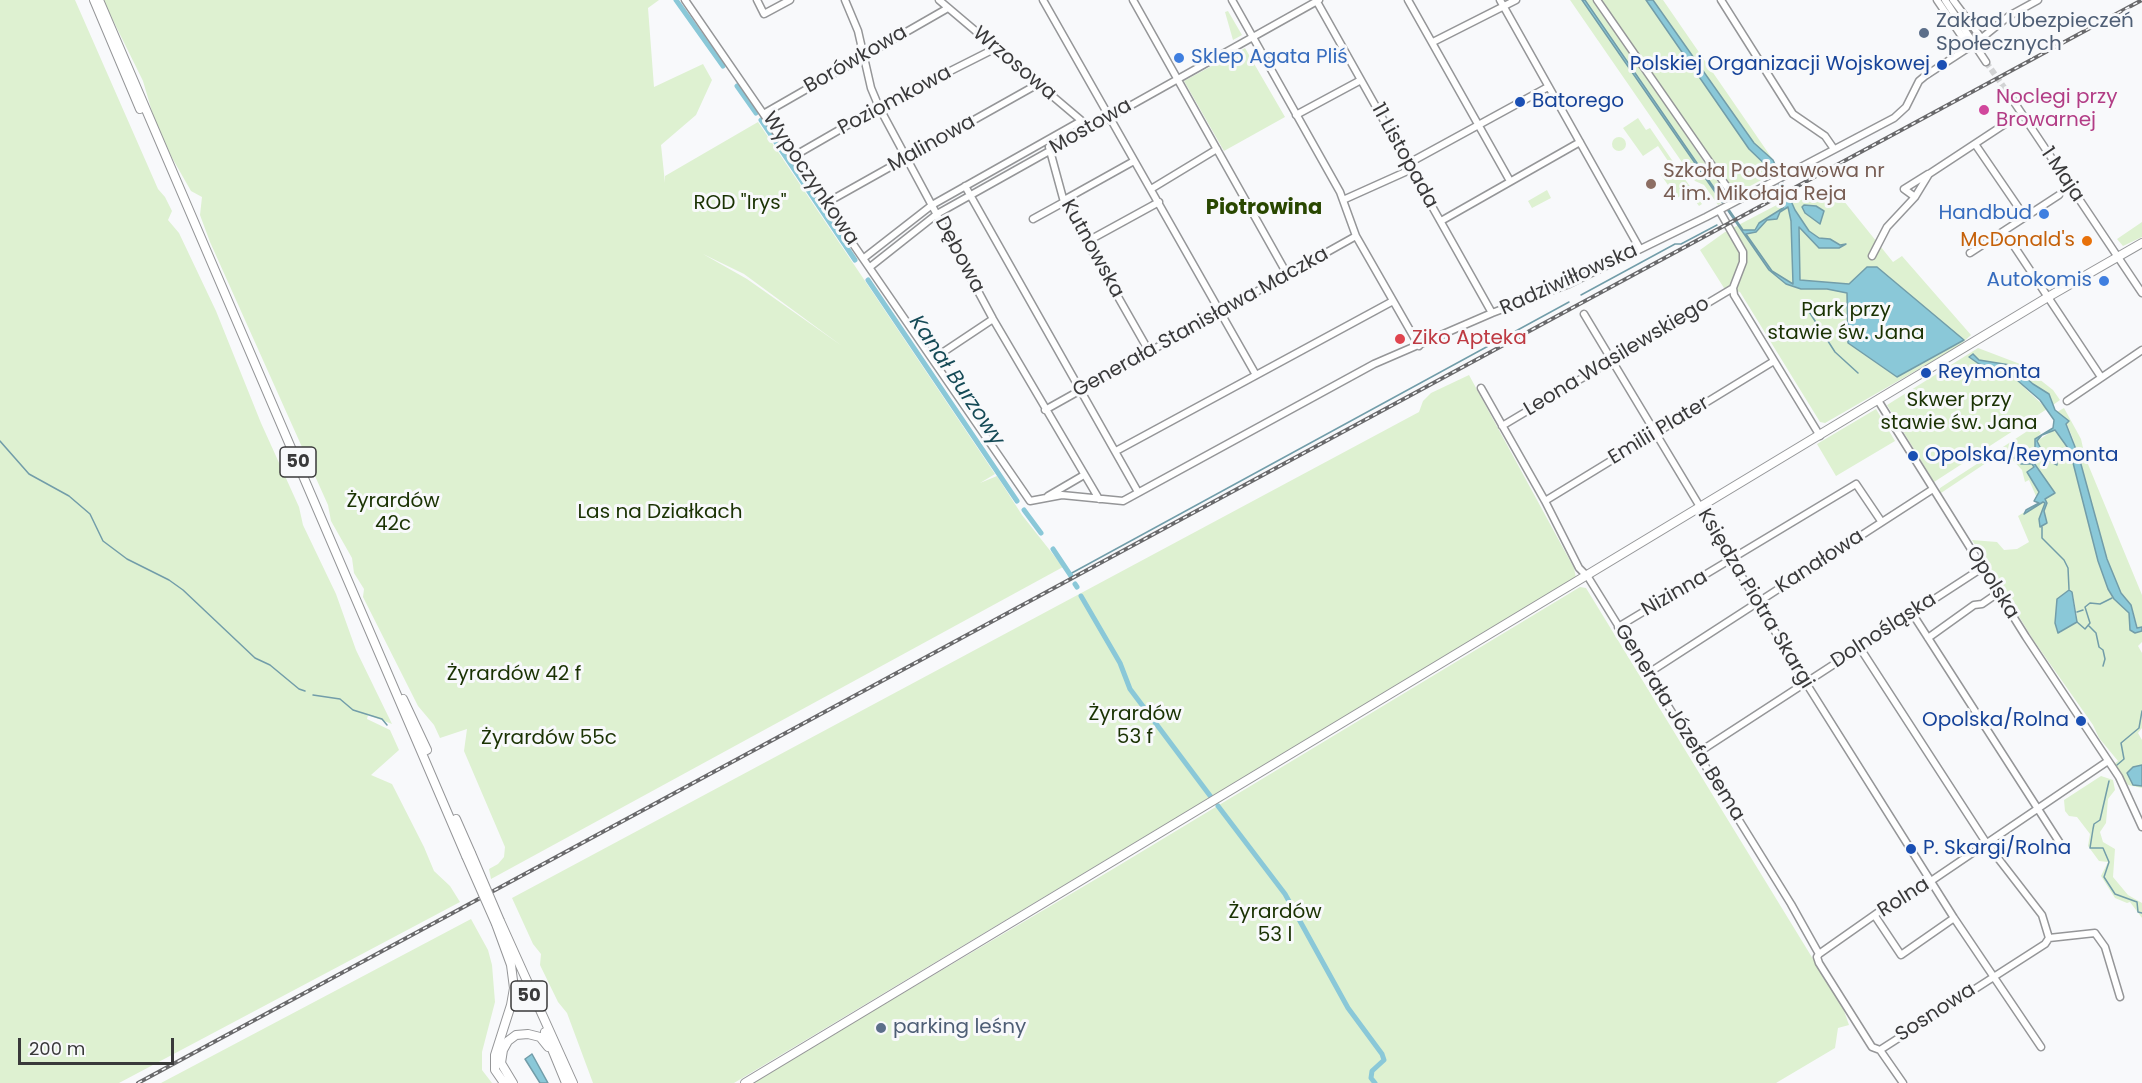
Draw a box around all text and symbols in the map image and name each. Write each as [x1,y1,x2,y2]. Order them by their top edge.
place label: Zakład Ubezpieczeń Społecznych [1936,10,2134,57]
street label: Borówkowa [800,21,912,99]
street label: Wrzosowa [967,22,1061,106]
marker: Zakład Ubezpieczeń Społecznych [1917,26,1931,40]
place label: Sklep Agata Pliś [1191,46,1348,70]
marker: Sklep Agata Pliś [1172,51,1186,65]
place label: Polskiej Organizacji Wojskowej [1630,53,1930,77]
marker: Polskiej Organizacji Wojskowej [1935,58,1949,72]
street label: Poziomkowa [834,61,956,141]
place label: Noclegi przy Browarnej [1996,86,2117,133]
place label: Batorego [1532,90,1624,114]
street label: Mostowa [1046,94,1136,160]
marker: Batorego [1513,95,1527,109]
street label: 11 Listopada [1365,99,1443,213]
marker: Noclegi przy Browarnej [1977,103,1991,117]
street label: Wypoczynkowa [757,108,863,250]
street label: Malinowa [884,110,980,178]
street label: 1 Maja [2035,143,2089,207]
place label: Szkoła Podstawowa nr 4 im. Mikołaja Reja [1663,160,1885,207]
marker: Szkoła Podstawowa nr 4 im. Mikołaja Reja [1644,177,1658,191]
park label: ROD "Irys" [693,192,787,216]
street label: Kutnowska [1055,196,1129,302]
district label: Piotrowina [1206,196,1322,222]
place label: Handbud [1938,202,2032,226]
marker: Handbud [2037,207,2051,221]
street label: Dębowa [929,213,989,297]
place label: McDonald's [1960,229,2075,253]
marker: McDonald's [2080,234,2094,248]
street label: Radziwiłłowska [1496,239,1642,321]
street label: Generała Stanisława Maczka [1069,243,1333,403]
place label: Autokomis [1987,269,2092,293]
marker: Autokomis [2097,274,2111,288]
street label: Leona Wasilewskiego [1520,292,1714,422]
park label: Park przy stawie św. Jana [1767,299,1925,346]
water label: Kanał Burzowy [903,311,1009,451]
place label: Ziko Apteka [1412,327,1527,351]
marker: Ziko Apteka [1393,332,1407,346]
place label: Reymonta [1938,361,2041,385]
marker: Reymonta [1919,366,1933,380]
park label: Skwer przy stawie św. Jana [1880,389,2038,436]
street label: Emilii Plater [1604,392,1714,470]
place label: Opolska/Reymonta [1925,444,2119,468]
road number: 50 [280,447,316,477]
marker: Opolska/Reymonta [1906,449,1920,463]
park label: Żyrardów 42c [346,490,440,537]
park label: Las na Działkach [577,501,743,525]
street label: Księdza Piotra Skargi [1692,505,1818,693]
street label: Kanałowa [1772,525,1868,599]
street label: Opolska [1960,542,2024,624]
street label: Nizinna [1638,566,1712,622]
street label: Dolnośląska [1827,588,1941,674]
street label: Generała Józefa Bema [1609,620,1749,826]
park label: Żyrardów 42 f [447,663,581,687]
park label: Żyrardów 53 f [1088,703,1182,750]
place label: Opolska/Rolna [1922,709,2069,733]
marker: Opolska/Rolna [2074,714,2088,728]
park label: Żyrardów 55c [481,727,617,751]
place label: P. Skargi/Rolna [1923,837,2071,861]
marker: P. Skargi/Rolna [1904,842,1918,856]
street label: Rolna [1874,873,1934,923]
park label: Żyrardów 53 l [1228,901,1322,948]
street label: Sosnowa [1892,978,1980,1048]
road number: 50 [511,981,547,1011]
place label: parking leśny [893,1016,1026,1040]
marker: parking leśny [874,1021,888,1035]
scale bar [21,1026,177,1064]
text: 200 m [29,1036,85,1061]

